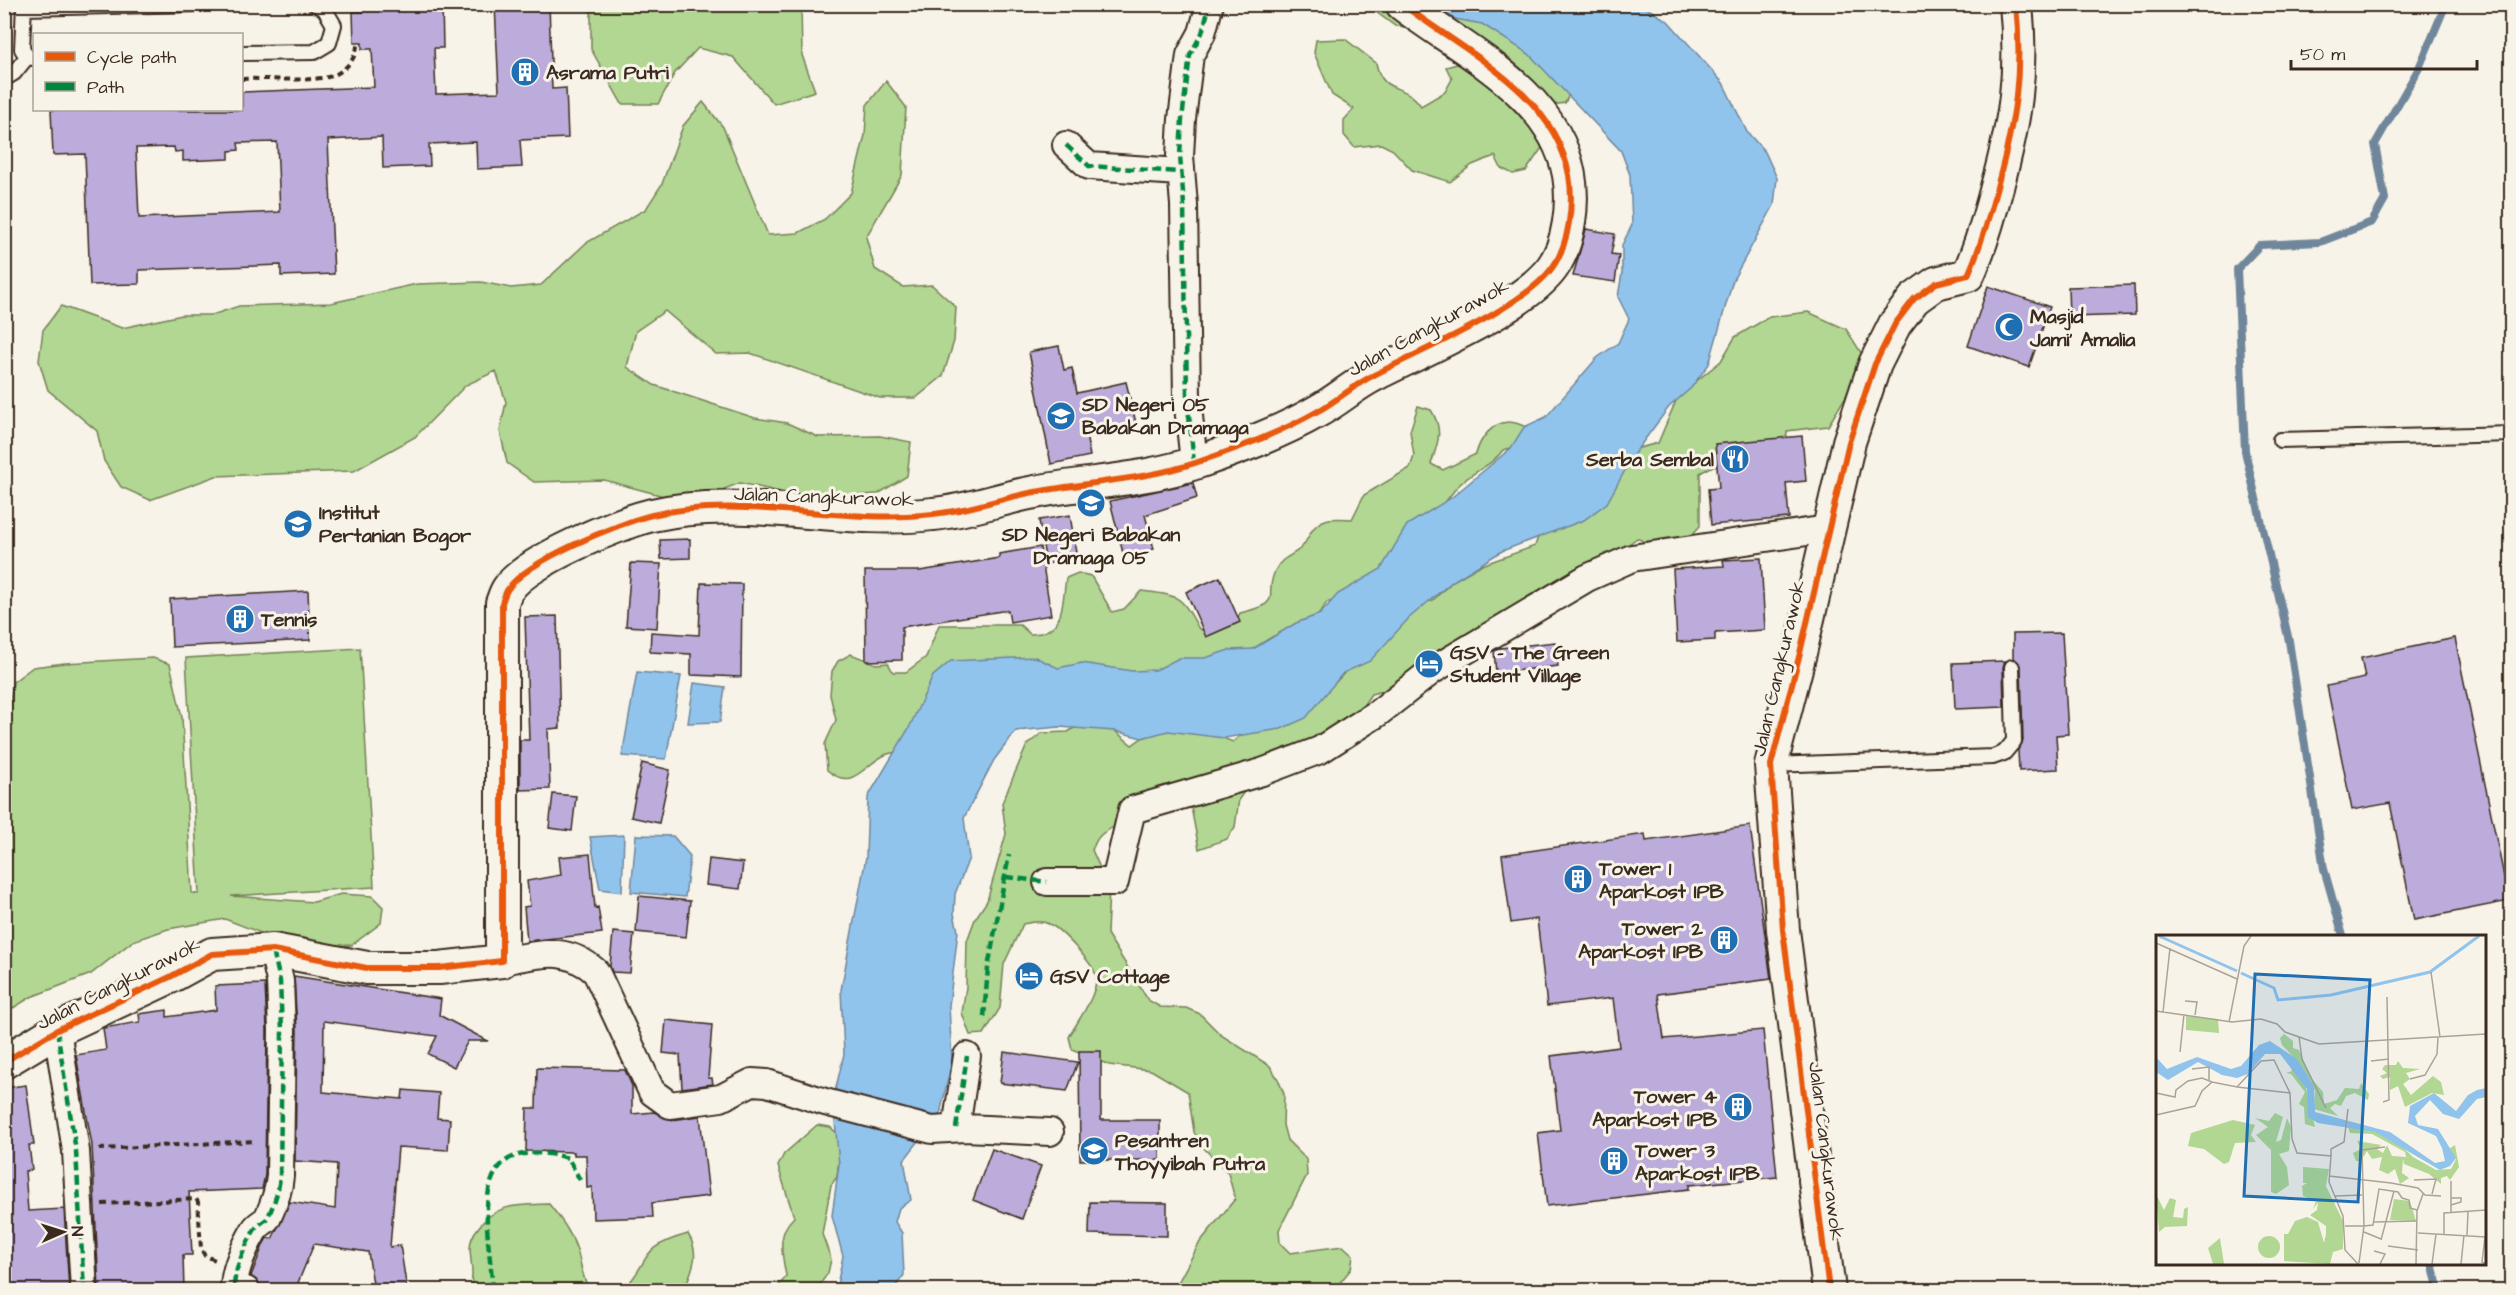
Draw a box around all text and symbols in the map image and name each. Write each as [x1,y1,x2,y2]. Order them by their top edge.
legend [33,33,243,111]
scale bar [2291,33,2477,71]
text: 50 m [2300,42,2345,67]
text: Cycle path [87,45,176,71]
building icon: Asrama Putri [509,56,541,88]
place label: Asrama Putri [546,59,670,87]
text: Path [87,75,124,100]
street label: Jalan Cangkurawok [1343,272,1515,385]
place label: Masjid Jami' Amalia [2029,303,2136,354]
mosque icon: Masjid Jami' Amalia [1993,311,2025,343]
place label: SD Negeri 05 Babakan Dramaga [1081,391,1250,443]
school or university icon: SD Negeri 05 Babakan Dramaga [1045,400,1077,432]
restaurant icon: Serba Sembal [1719,443,1751,475]
place label: Serba Sembal [1585,446,1714,474]
street label: Jalan Cangkurawok [733,480,914,515]
school or university icon: SD Negeri Babakan Dramaga 05 [1075,487,1107,519]
place label: Institut Pertanian Bogor [319,499,472,551]
school or university icon: Institut Pertanian Bogor [282,508,314,540]
place label: SD Negeri Babakan Dramaga 05 [1001,521,1180,573]
street label: Jalan Cangkurawok [1745,577,1814,759]
building icon: Tennis [224,603,256,635]
place label: Tennis [260,606,317,634]
place label: GSV - The Green Student Village [1449,639,1609,691]
hotel icon: GSV - The Green Student Village [1413,648,1445,680]
place label: Tower 1 Aparkost IPB [1598,855,1725,906]
building icon: Tower 1 Aparkost IPB [1562,863,1594,895]
place label: Tower 2 Aparkost IPB [1578,915,1704,966]
building icon: Tower 2 Aparkost IPB [1708,924,1740,956]
street label: Jalan Cangkurawok [32,931,206,1038]
inset map [2156,935,2486,1265]
hotel icon: GSV Cottage [1013,960,1045,992]
place label: GSV Cottage [1050,963,1170,992]
street label: Jalan Cangkurawok [1800,1060,1851,1242]
place label: Tower 4 Aparkost IPB [1592,1083,1718,1134]
building icon: Tower 4 Aparkost IPB [1722,1091,1754,1123]
place label: Pesantren Thoyyibah Putra [1114,1127,1266,1179]
school or university icon: Pesantren Thoyyibah Putra [1078,1135,1110,1167]
place label: Tower 3 Aparkost IPB [1634,1137,1761,1188]
building icon: Tower 3 Aparkost IPB [1598,1145,1630,1177]
north arrow [33,1202,93,1262]
text: N [66,1226,88,1237]

